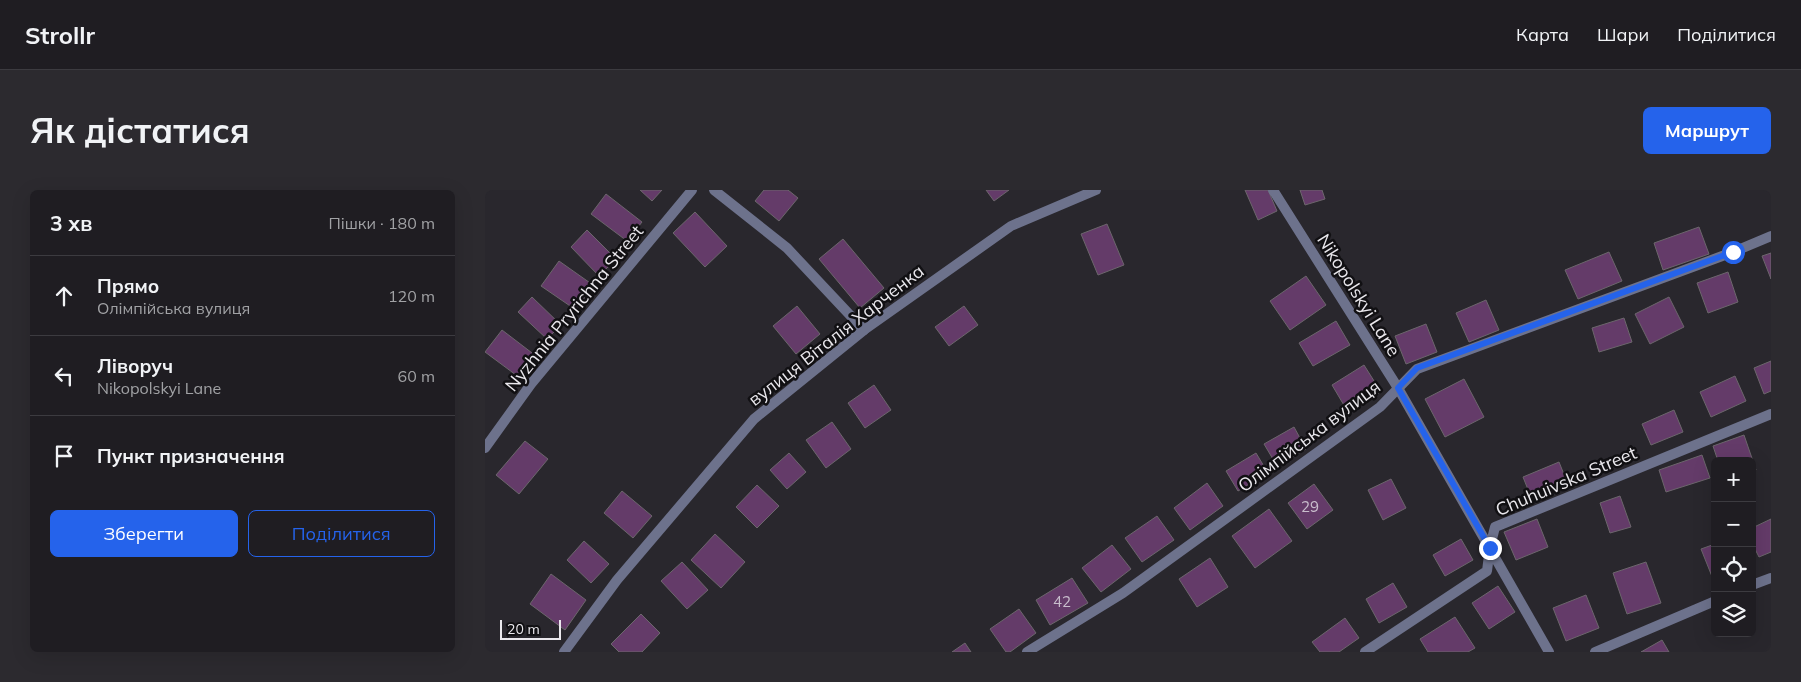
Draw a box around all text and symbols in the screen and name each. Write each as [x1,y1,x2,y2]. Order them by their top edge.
text: Strollr [25,20,95,50]
text: Карта [1516,23,1569,46]
text: Шари [1597,23,1649,46]
text: Поділитися [1677,23,1776,46]
button: Маршрут [1643,107,1771,154]
text: Як дістатися [30,108,250,152]
text: 3 хв [50,210,92,236]
text: Пішки · 180 m [329,213,435,233]
street label: Nyzhnia Pryrichna Street [500,220,648,396]
street label: Nikopolskyi Lane [1312,230,1406,360]
route start [1722,241,1745,264]
street label: вулиця Віталія Харченка [743,259,929,411]
text: Прямо [97,274,159,298]
icon: ahead [50,282,78,310]
text: 120 m [388,286,435,306]
text: Олімпійська вулиця [97,298,250,318]
text: Ліворуч [97,354,173,378]
icon: left [50,362,78,390]
text: 60 m [398,366,435,386]
street label: Олімпійська вулиця [1233,375,1385,497]
text: Nikopolskyi Lane [97,378,221,398]
street label: Chuhuivska Street [1492,441,1640,521]
icon: arrive [50,442,78,470]
text: Пункт призначення [97,444,285,468]
map controls [1711,457,1756,637]
button: + [1711,457,1756,502]
house number: 29 [1301,497,1319,516]
button: − [1711,502,1756,547]
button: Зберегти [50,510,238,557]
button: Поділитися [248,510,435,557]
route end [1479,537,1502,560]
button: locate [1711,547,1756,592]
house number: 42 [1053,592,1071,611]
button: layers [1711,592,1756,637]
scale bar [500,617,561,640]
text: 20 m [507,620,540,638]

